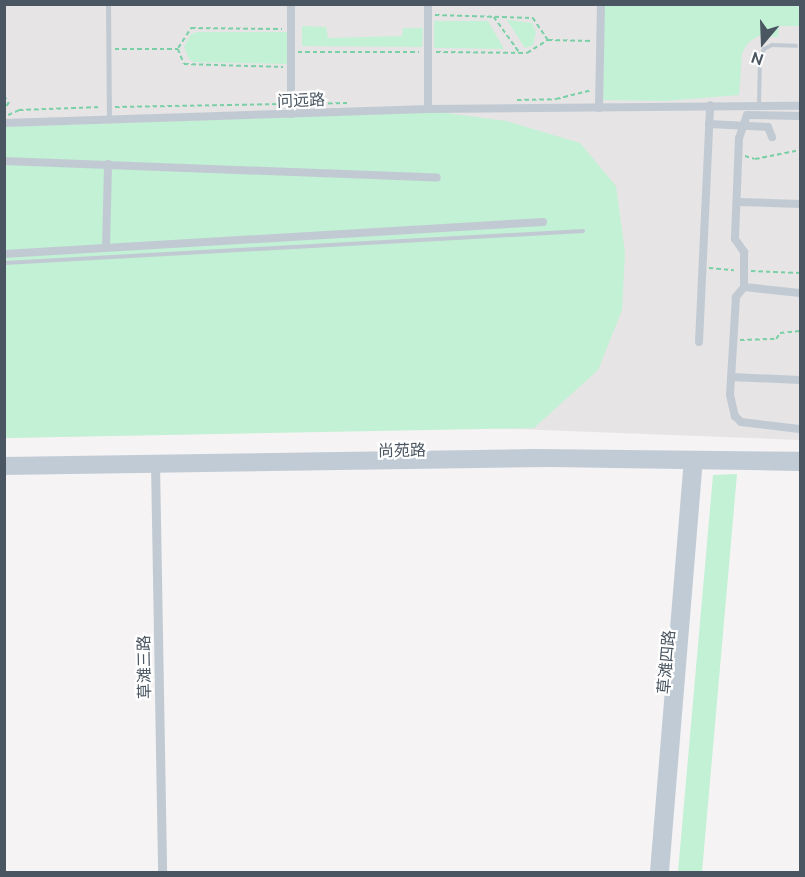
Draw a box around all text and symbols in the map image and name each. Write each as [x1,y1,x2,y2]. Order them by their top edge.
north arrow [733,12,793,72]
text: N [749,49,766,69]
street label: 问远路 [277,90,325,110]
street label: 尚苑路 [378,440,426,460]
street label: 草滩四路 [654,629,678,695]
street label: 草滩三路 [134,635,154,699]

